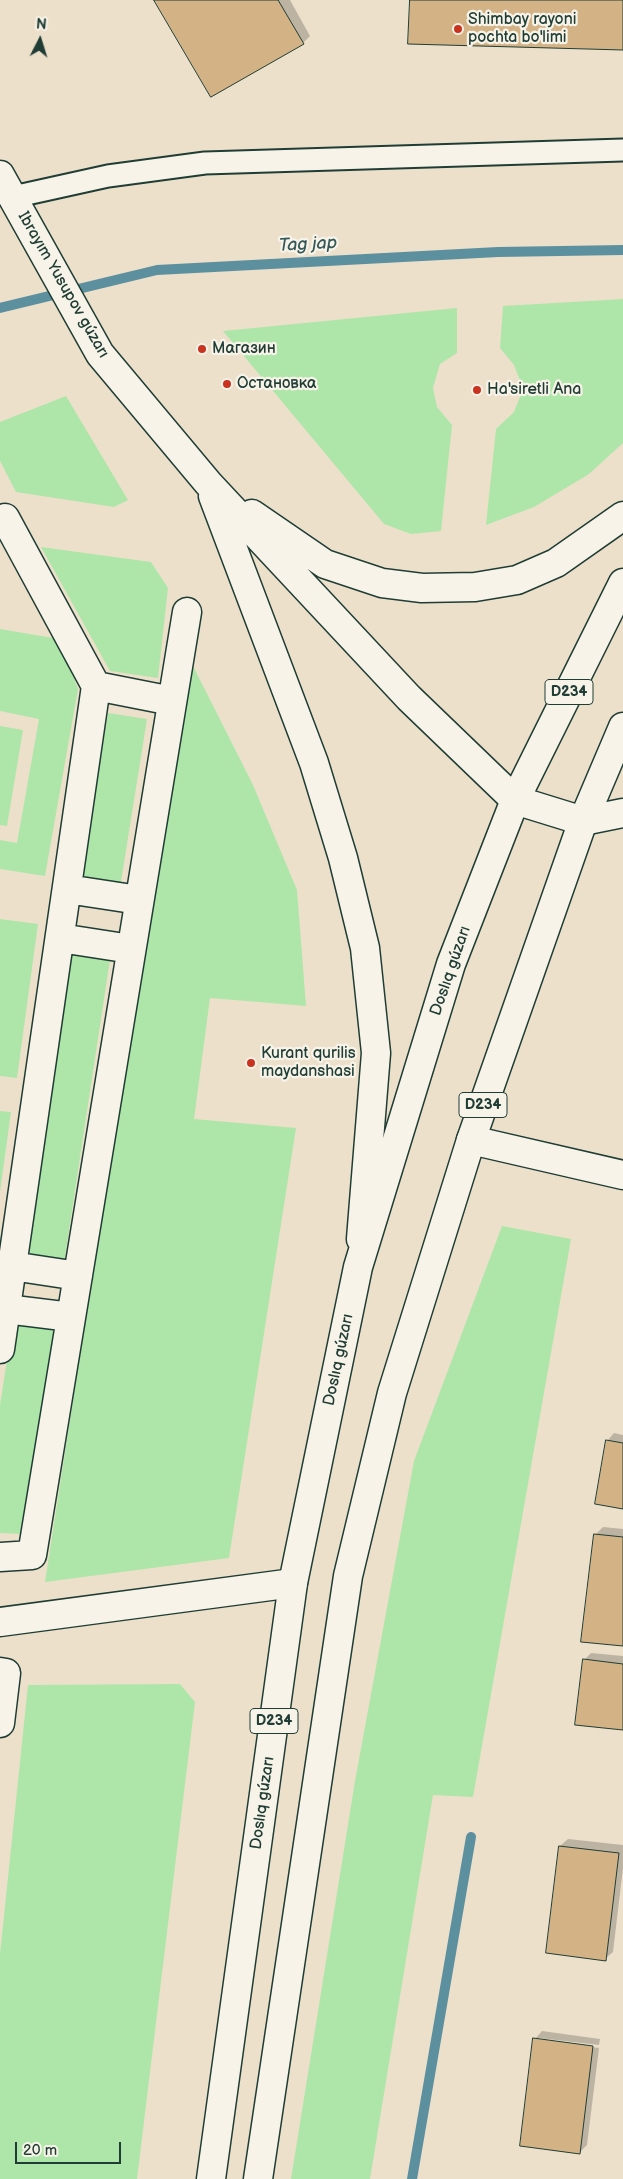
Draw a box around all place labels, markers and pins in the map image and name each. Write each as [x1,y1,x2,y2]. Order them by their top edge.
place label: Shimbay rayoni pochta bo'limi [468,10,576,48]
marker: Shimbay rayoni pochta bo'limi [452,23,464,35]
place label: Магазин [212,339,276,359]
marker: Магазин [196,343,208,355]
place label: Остановка [237,374,316,394]
marker: Остановка [221,378,233,390]
place label: Ha'siretli Ana [487,380,581,400]
marker: Ha'siretli Ana [471,384,483,396]
place label: Kurant qurilis maydanshasi [261,1044,356,1082]
marker: Kurant qurilis maydanshasi [245,1057,257,1069]

